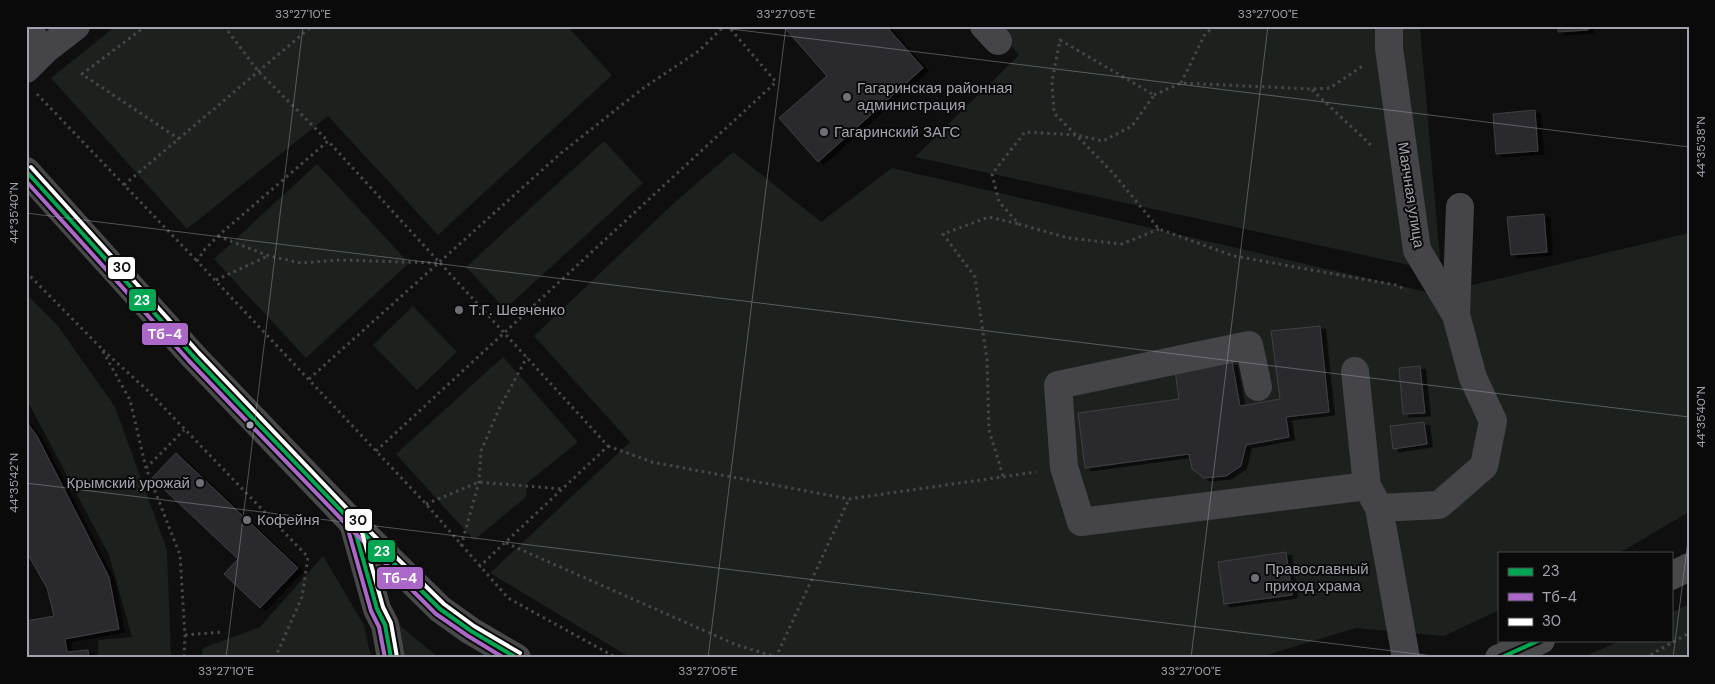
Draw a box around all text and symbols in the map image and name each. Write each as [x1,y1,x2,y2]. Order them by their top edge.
text: 33°27'10"E [275,6,331,22]
text: 33°27'05"E [756,6,816,22]
text: 33°27'00"E [1238,6,1298,22]
place label: Гагаринская районная администрация [857,78,1012,115]
marker: Гагаринская районная администрация [841,91,853,103]
text: 44°35'38"N [1693,117,1709,177]
place label: Гагаринский ЗАГС [834,122,960,142]
marker: Гагаринский ЗАГС [818,126,830,138]
street label: Маячная улица [1393,141,1429,250]
text: 44°35'40"N [6,182,22,244]
line badge: 30 [107,256,136,280]
text: 30 [113,258,131,276]
line badge: 23 [128,288,157,312]
text: 23 [134,291,150,309]
place label: Т.Г. Шевченко [469,300,565,320]
marker: Т.Г. Шевченко [453,304,465,316]
line badge: Тб-4 [141,322,189,346]
text: Тб-4 [148,325,182,343]
text: 44°35'40"N [1693,386,1709,448]
unlabelled marker [245,420,255,430]
text: 44°35'42"N [6,453,22,513]
place label: Крымский урожай [66,473,190,493]
marker: Крымский урожай [194,477,206,489]
line badge: 30 [344,508,373,532]
place label: Кофейня [257,510,320,530]
text: 30 [349,511,367,529]
marker: Кофейня [241,514,253,526]
line badge: 23 [367,539,396,563]
text: 23 [374,542,390,560]
legend [1498,552,1672,642]
place label: Православный приход храма [1265,559,1369,596]
text: 23 [1542,561,1560,581]
line badge: Тб-4 [376,566,424,590]
text: Тб-4 [383,569,417,587]
marker: Православный приход храма [1249,572,1261,584]
text: Тб-4 [1542,587,1577,607]
text: 30 [1542,611,1561,631]
text: 33°27'10"E [198,663,254,679]
text: 33°27'05"E [678,663,738,679]
text: 33°27'00"E [1161,663,1221,679]

